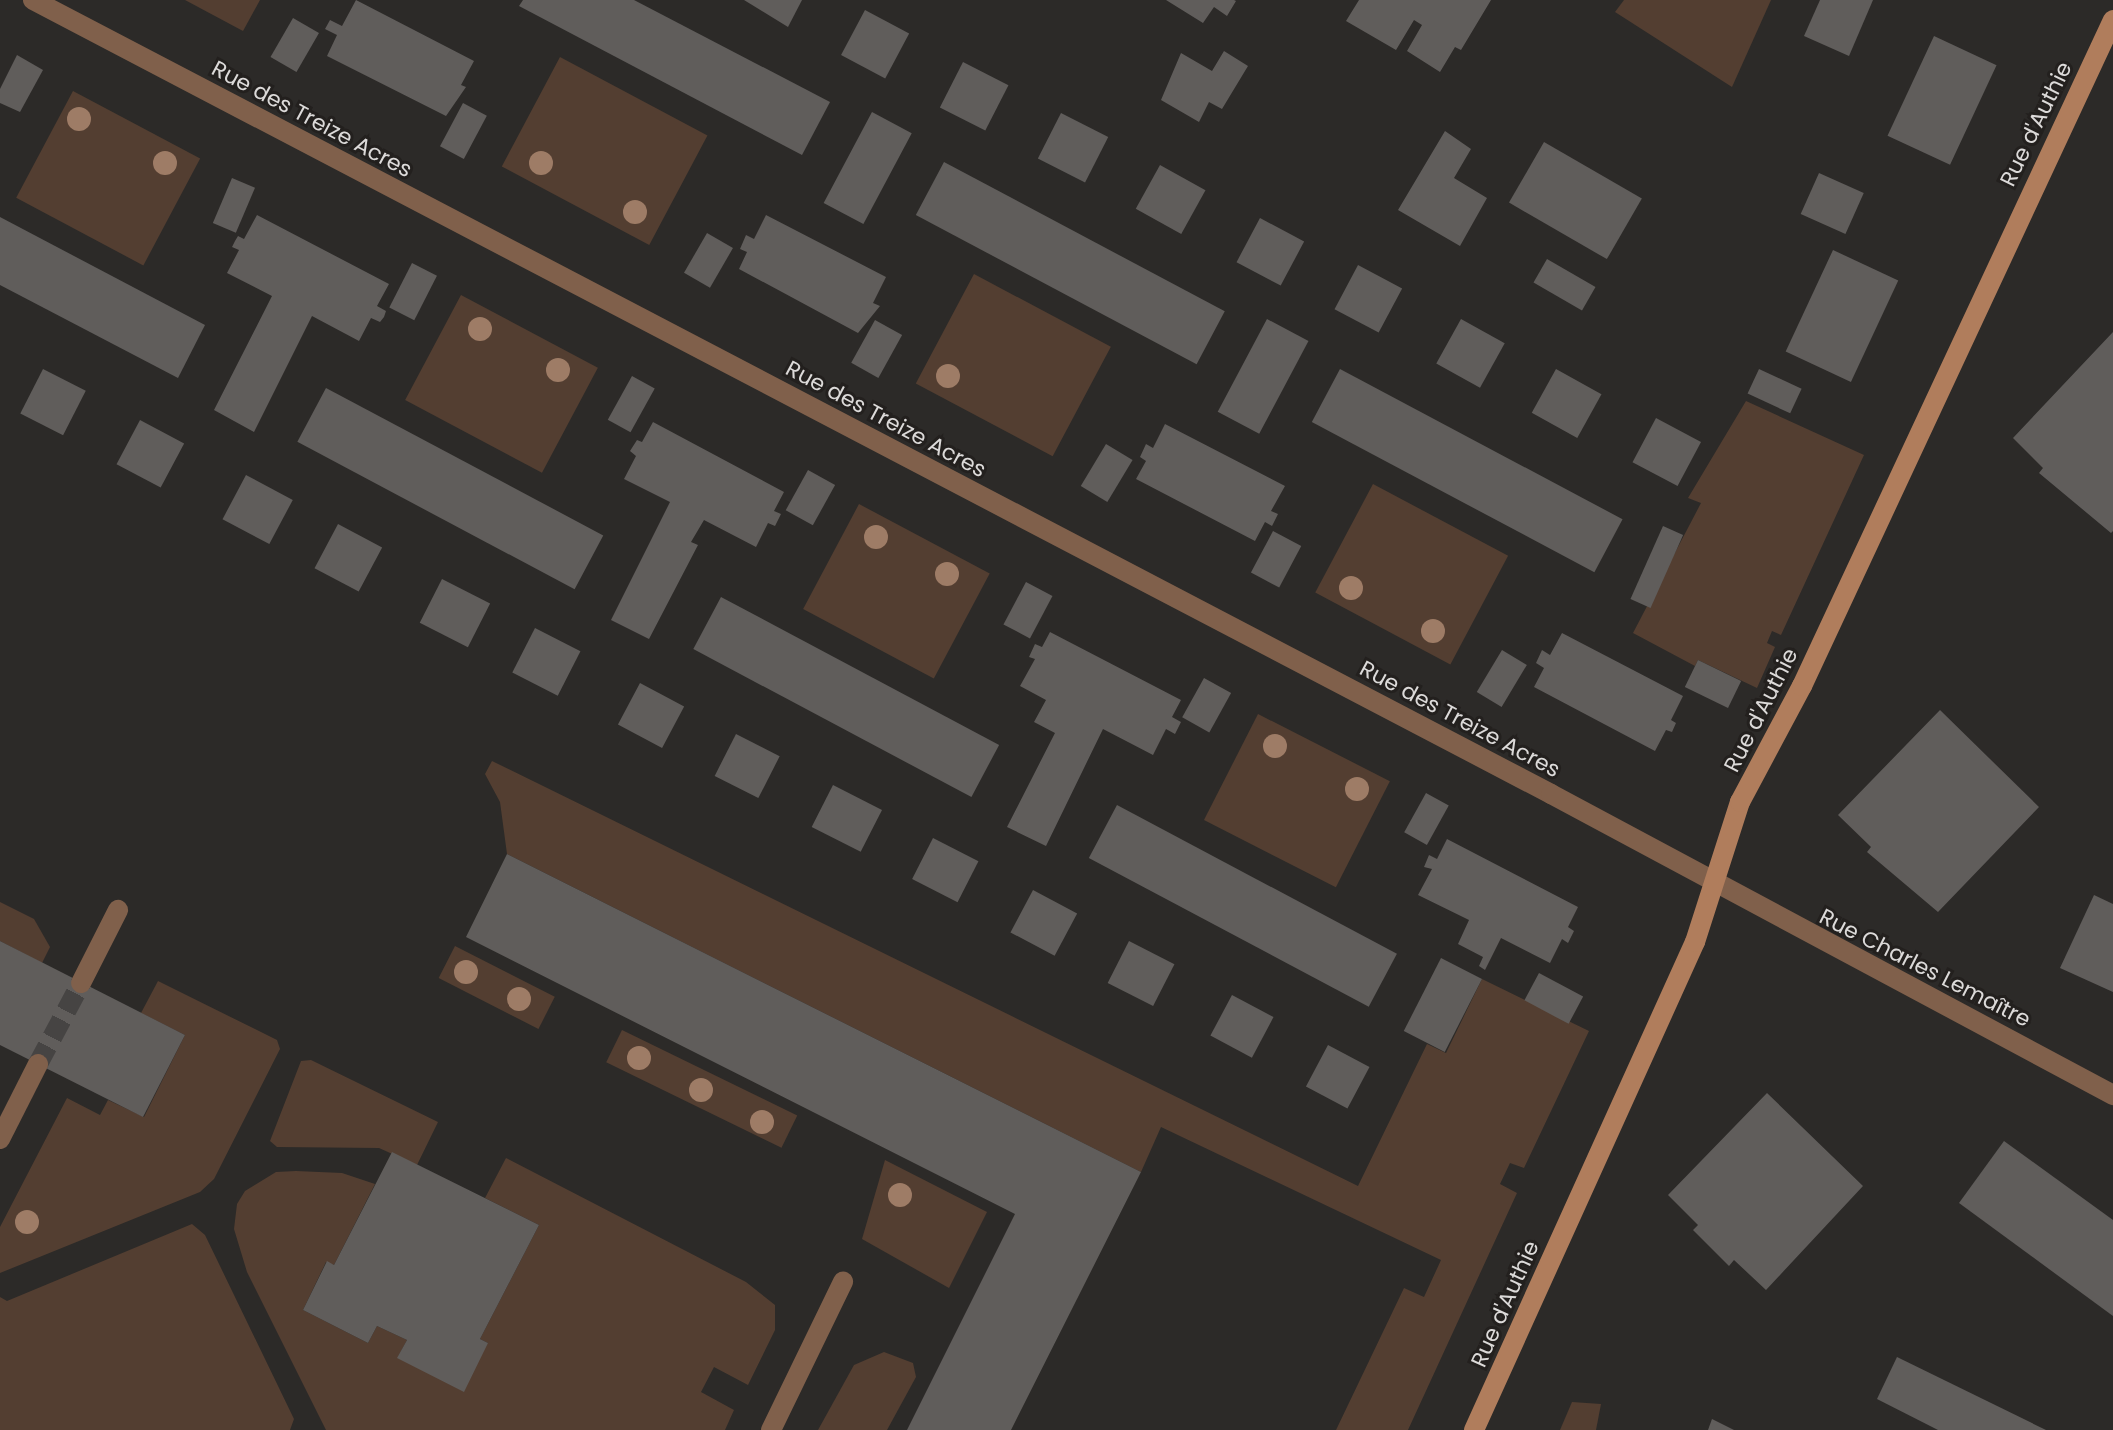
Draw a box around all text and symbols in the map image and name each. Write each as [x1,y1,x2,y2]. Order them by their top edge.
street label: Rue des Treize Acres [207,55,417,183]
street label: Rue d'Authie [1994,57,2078,191]
street label: Rue des Treize Acres [781,355,991,483]
street label: Rue d'Authie [1719,644,1803,776]
street label: Rue des Treize Acres [1355,655,1565,783]
street label: Rue Charles Lemaître [1815,903,2035,1033]
street label: Rue d'Authie [1465,1237,1545,1371]

